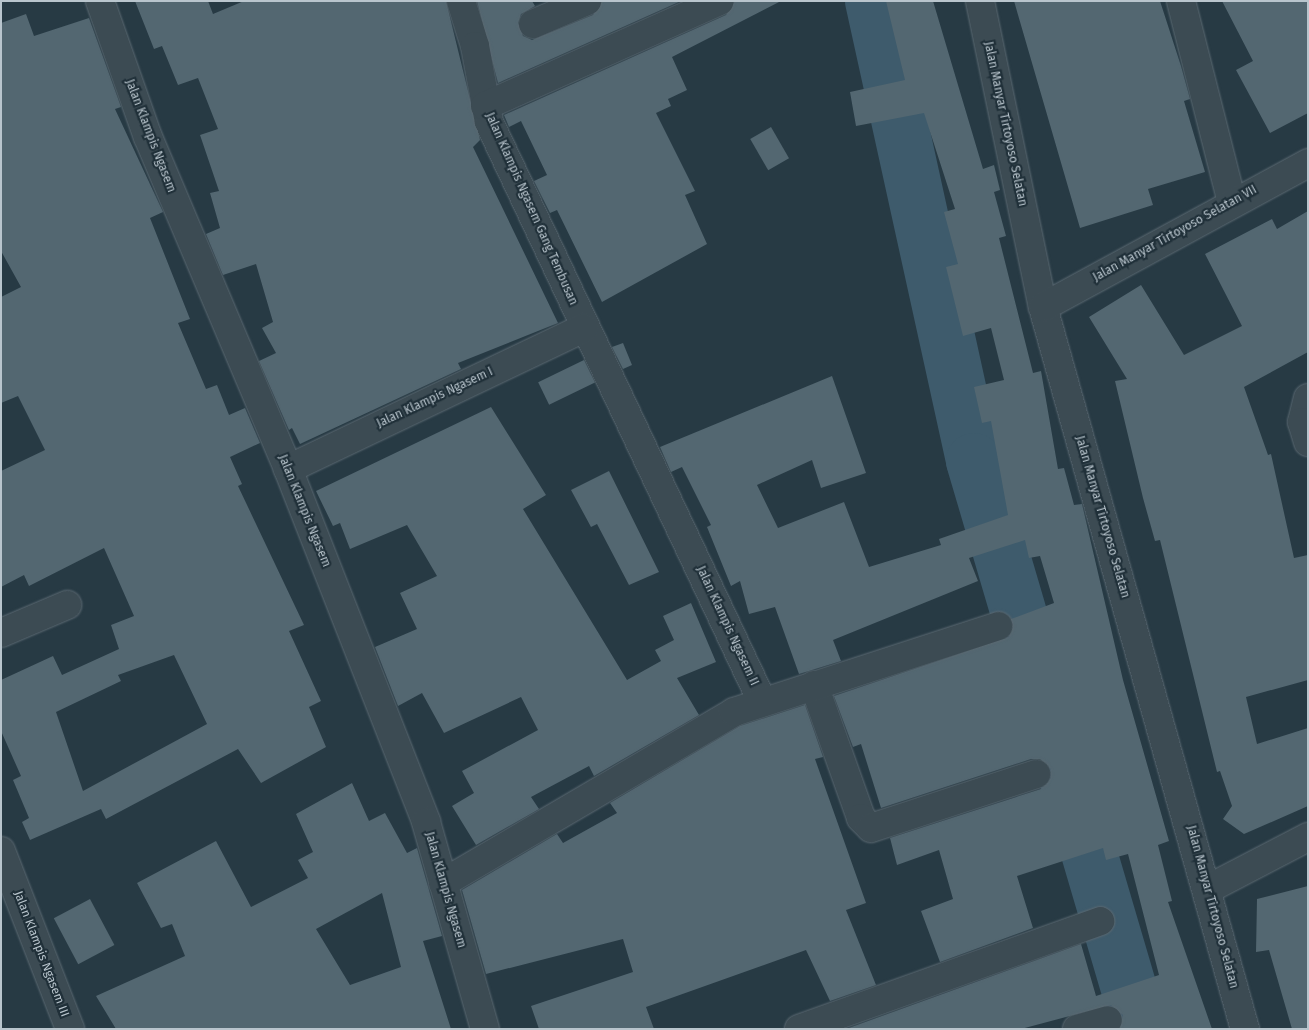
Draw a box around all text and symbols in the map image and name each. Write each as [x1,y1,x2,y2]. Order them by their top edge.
street label: Jalan Manyar Tirtoyoso Selatan [980,40,1030,208]
street label: Jalan Klampis Ngasem [122,77,178,195]
street label: Jalan Klampis Ngasem Gang Tembusan [482,111,580,307]
street label: Jalan Manyar Tirtoyoso Selatan VII [1091,183,1259,285]
street label: Jalan Klampis Ngasem I [375,365,495,431]
street label: Jalan Manyar Tirtoyoso Selatan [1072,434,1132,600]
street label: Jalan Klampis Ngasem [275,453,333,569]
street label: Jalan Klampis Ngasem II [693,564,761,688]
street label: Jalan Manyar Tirtoyoso Selatan [1183,824,1241,990]
street label: Jalan Klampis Ngasem [422,830,468,950]
street label: Jalan Klampis Ngasem III [10,889,72,1019]

